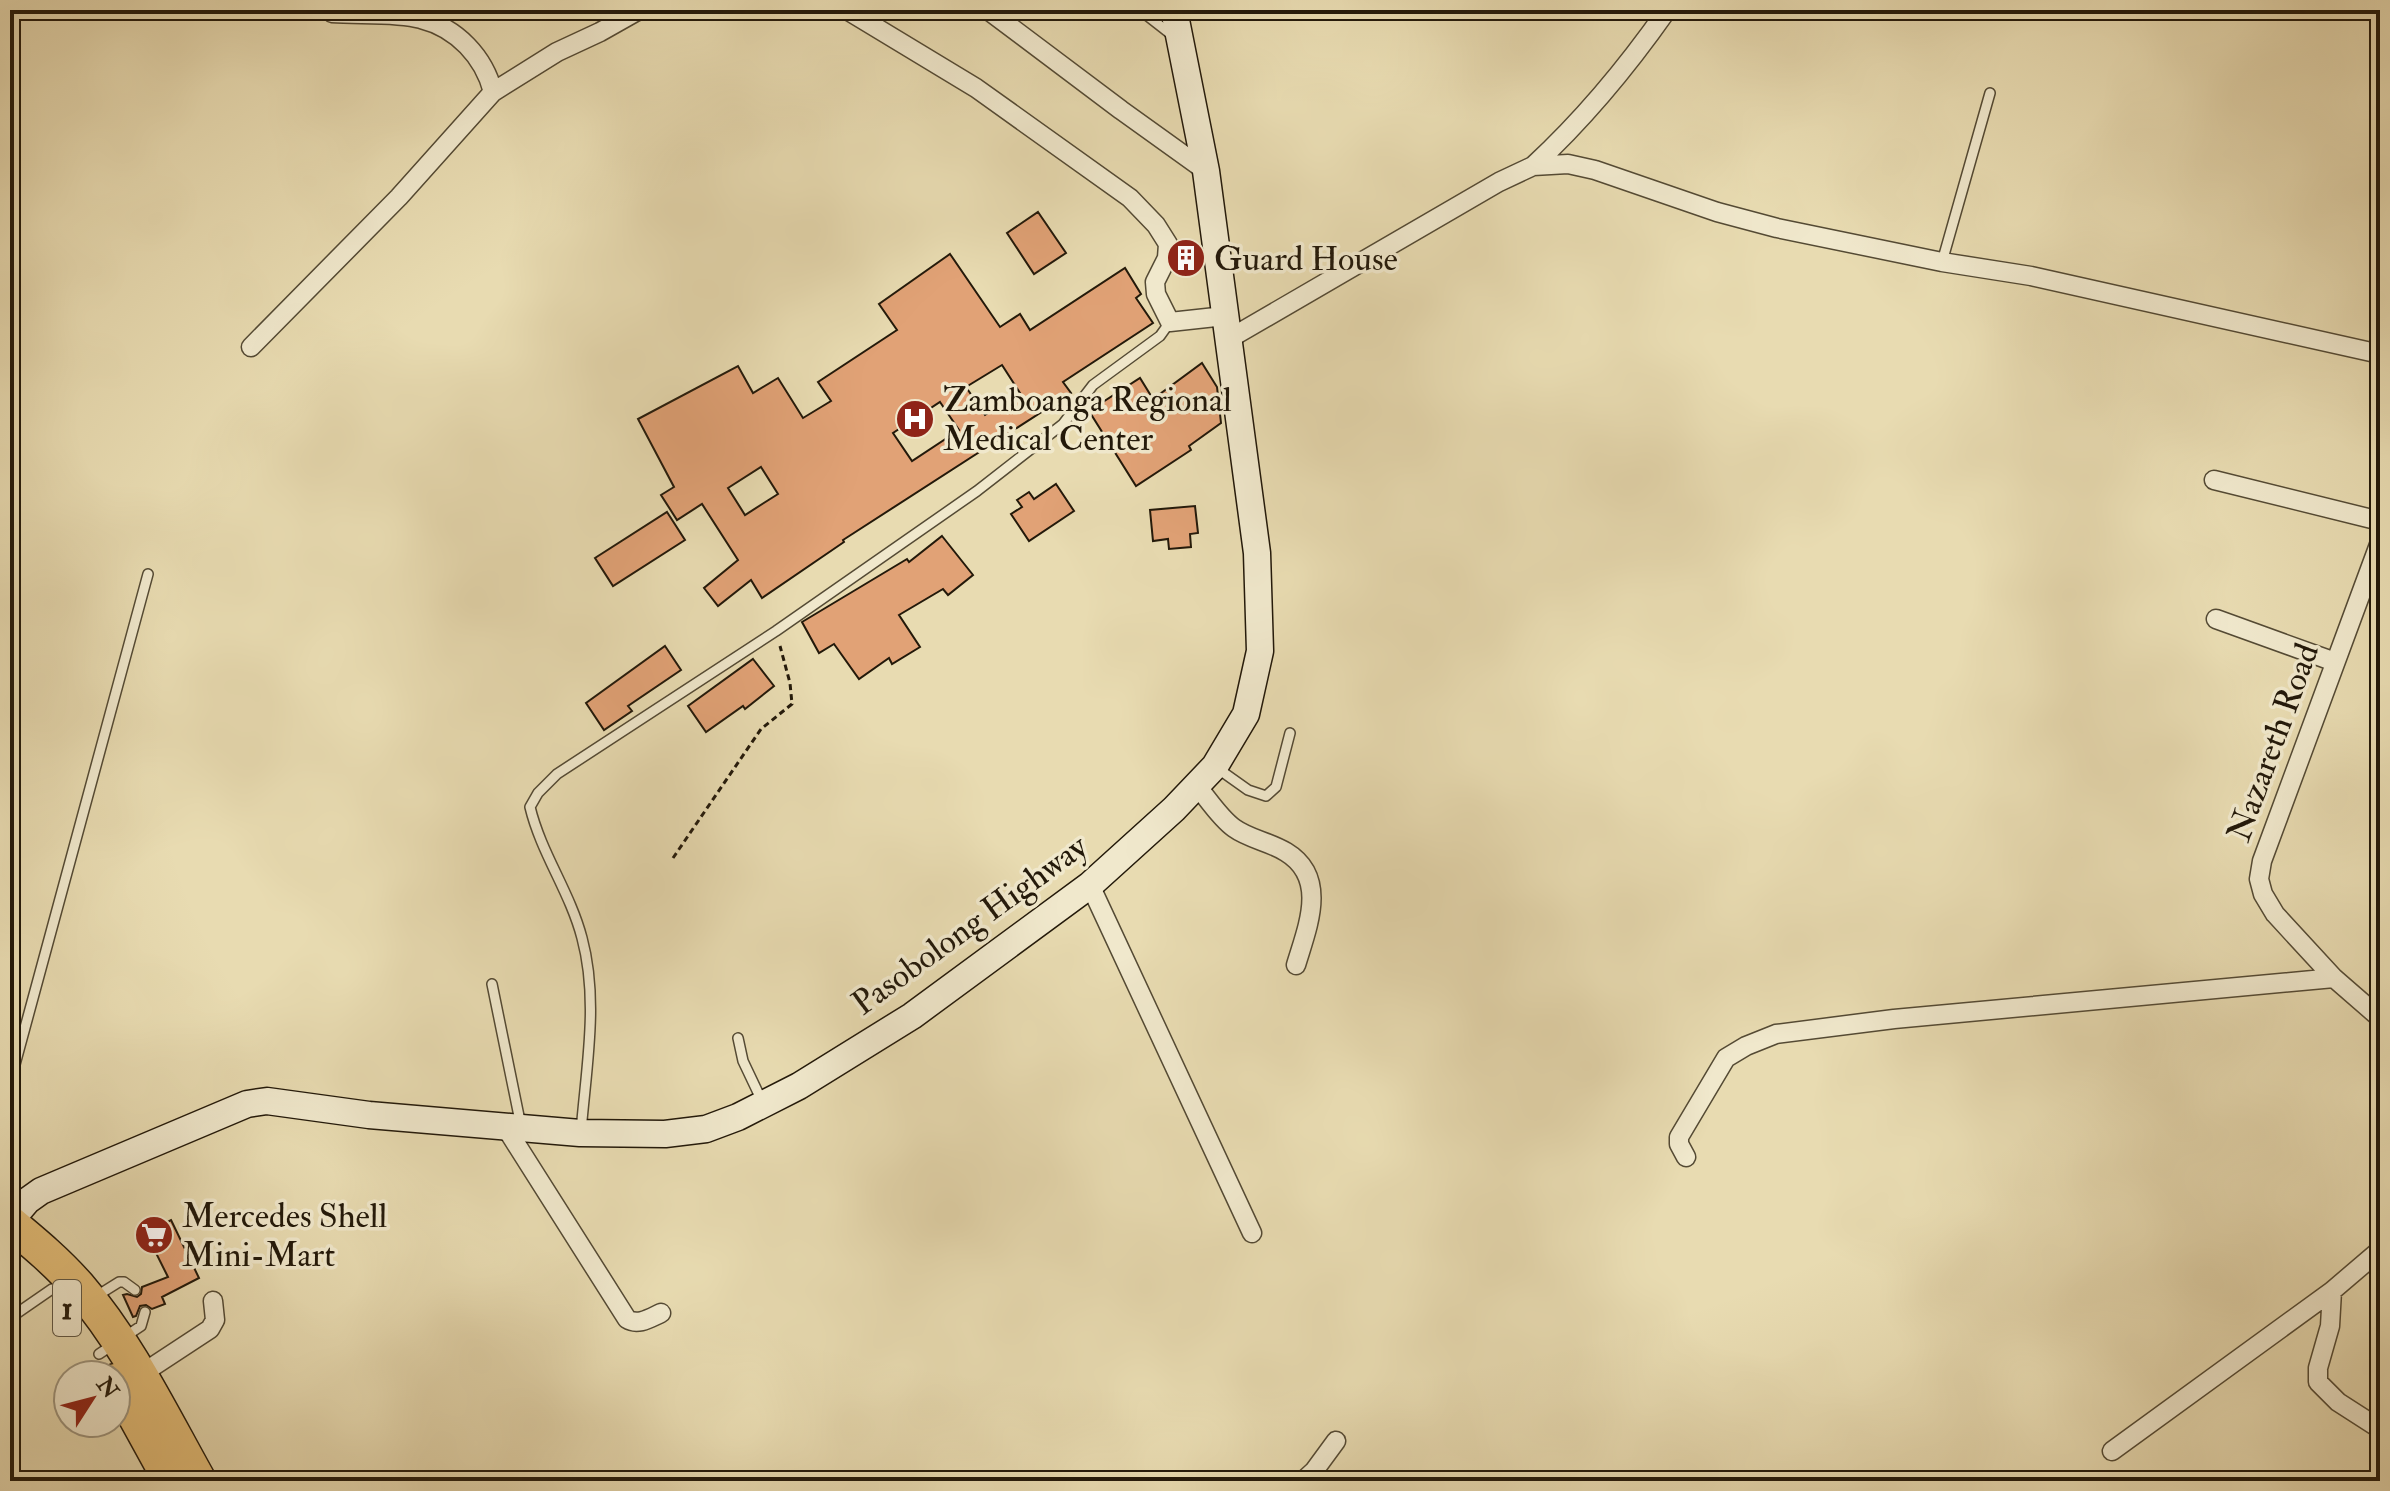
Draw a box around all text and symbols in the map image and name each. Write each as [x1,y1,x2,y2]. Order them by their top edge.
building icon: Guard House [1165,237,1207,279]
place label: Guard House [1214,238,1398,281]
place label: Zamboanga Regional Medical Center [943,379,1232,461]
hospital icon: Zamboanga Regional Medical Center [894,398,936,440]
street label: Nazareth Road [2218,637,2329,848]
street label: Pasobolong Highway [844,825,1097,1025]
place label: Mercedes Shell Mini-Mart [182,1195,387,1277]
supermarket icon: Mercedes Shell Mini-Mart [133,1214,175,1256]
road number: 1 [53,1280,81,1336]
north arrow [52,1359,132,1439]
text: N [90,1371,125,1404]

